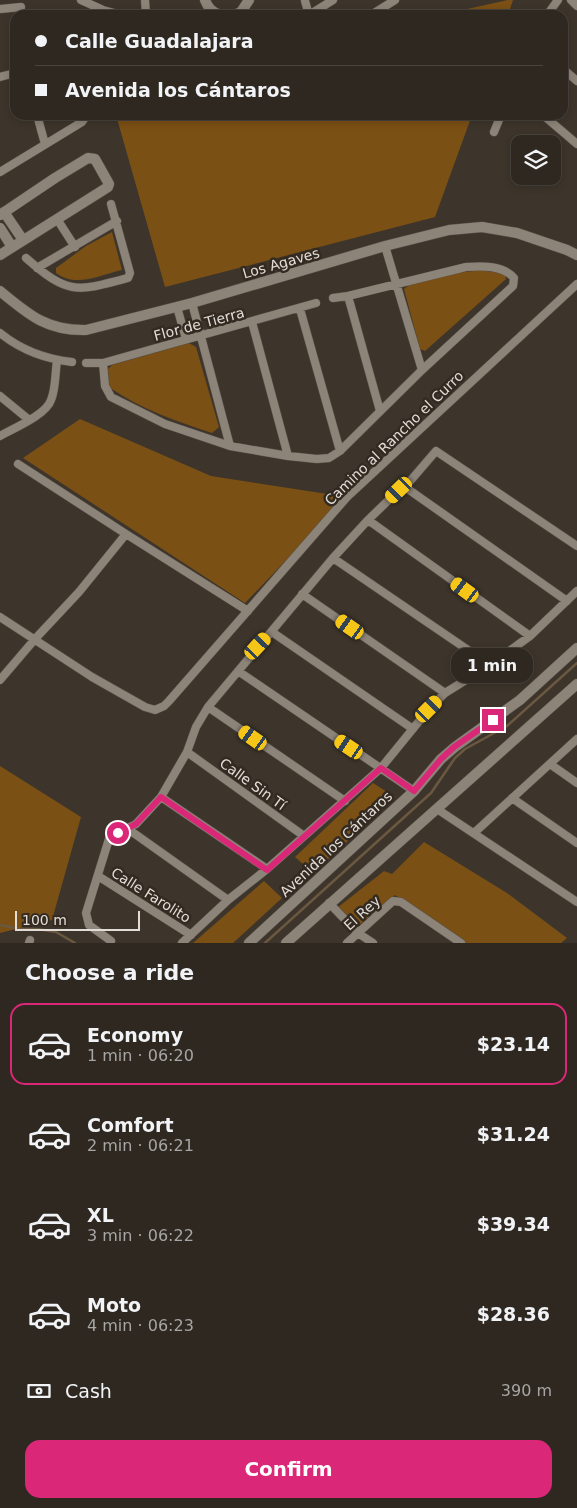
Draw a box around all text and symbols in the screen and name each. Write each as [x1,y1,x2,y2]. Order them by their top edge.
text: Calle Guadalajara [65,30,254,52]
text: Avenida los Cántaros [65,79,291,101]
map controls [511,135,561,185]
button: layers [511,135,561,185]
street label: Los Agaves [241,244,321,282]
street label: Flor de Tierra [152,304,246,344]
street label: Camino al Rancho el Curro [321,368,467,508]
car [382,474,415,506]
car [448,575,481,605]
car [333,612,366,642]
car [242,630,273,662]
callout: 1 min [452,648,534,682]
text: 1 min [467,656,517,675]
car [413,693,444,725]
route end [482,709,504,731]
car [236,723,269,753]
car [332,732,365,762]
street label: Calle Sin Tí [217,755,290,814]
street label: Avenida los Cántaros [277,788,395,900]
route start [107,822,129,844]
street label: Calle Farolito [108,864,194,926]
street label: El Rey [341,893,383,933]
scale bar [15,908,140,931]
text: 100 m [22,912,67,928]
text: Choose a ride [25,960,194,985]
icon: car [27,1022,72,1067]
text: Economy [87,1024,183,1046]
text: $23.14 [477,1033,550,1055]
text: 1 min · 06:20 [87,1046,194,1065]
icon: car [27,1112,72,1157]
text: Comfort [87,1114,174,1136]
text: $31.24 [477,1123,550,1145]
text: 2 min · 06:21 [87,1136,194,1155]
icon: car [27,1202,72,1247]
text: XL [87,1204,114,1226]
text: $39.34 [477,1213,550,1235]
text: 3 min · 06:22 [87,1226,194,1245]
icon: car [27,1292,72,1337]
text: Moto [87,1294,141,1316]
text: $28.36 [477,1303,550,1325]
text: 4 min · 06:23 [87,1316,194,1335]
icon: cash [25,1377,53,1405]
text: Cash [65,1380,112,1402]
text: 390 m [501,1381,552,1400]
button: Confirm [25,1440,552,1498]

